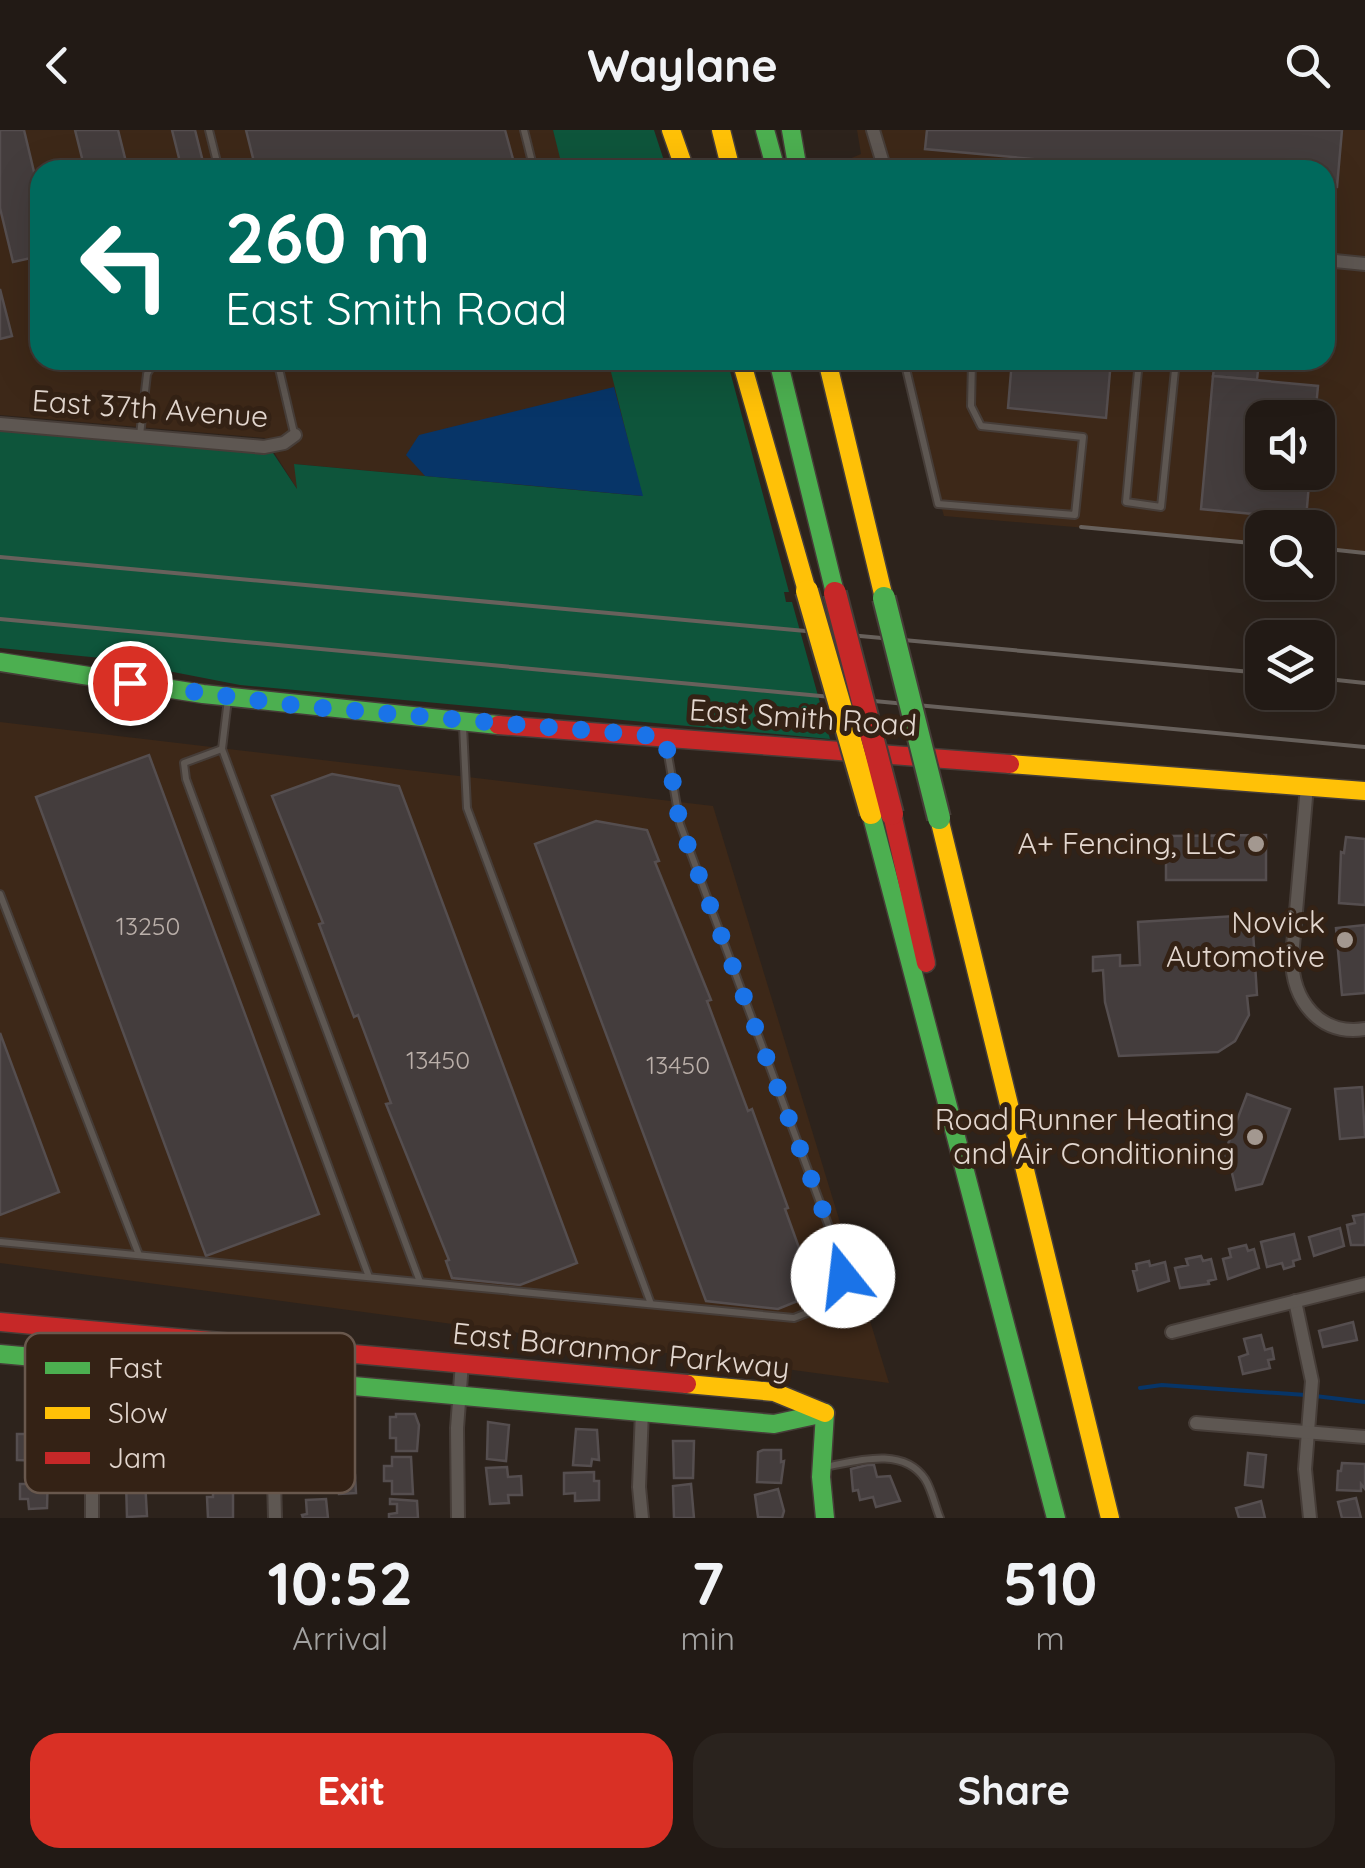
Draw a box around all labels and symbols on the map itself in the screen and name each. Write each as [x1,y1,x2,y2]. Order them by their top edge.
street label: East 37th Avenue [31,381,269,435]
pin [88,641,173,726]
street label: East Smith Road [688,690,918,744]
place label: A+ Fencing, LLC [1018,824,1236,862]
marker: A+ Fencing, LLC [1245,833,1267,855]
place label: Novick Automotive [1166,903,1325,975]
house number: 13250 [116,910,180,941]
marker: Novick Automotive [1334,929,1356,951]
house number: 13450 [406,1044,470,1075]
house number: 13450 [646,1049,710,1080]
place label: Road Runner Heating and Air Conditioning [935,1100,1235,1172]
marker: Road Runner Heating and Air Conditioning [1244,1126,1266,1148]
position arrow [791,1224,895,1328]
street label: East Baranmor Parkway [451,1313,792,1387]
legend [25,1333,355,1493]
text: Fast [108,1350,163,1385]
text: Slow [108,1395,168,1430]
text: Jam [108,1440,167,1475]

